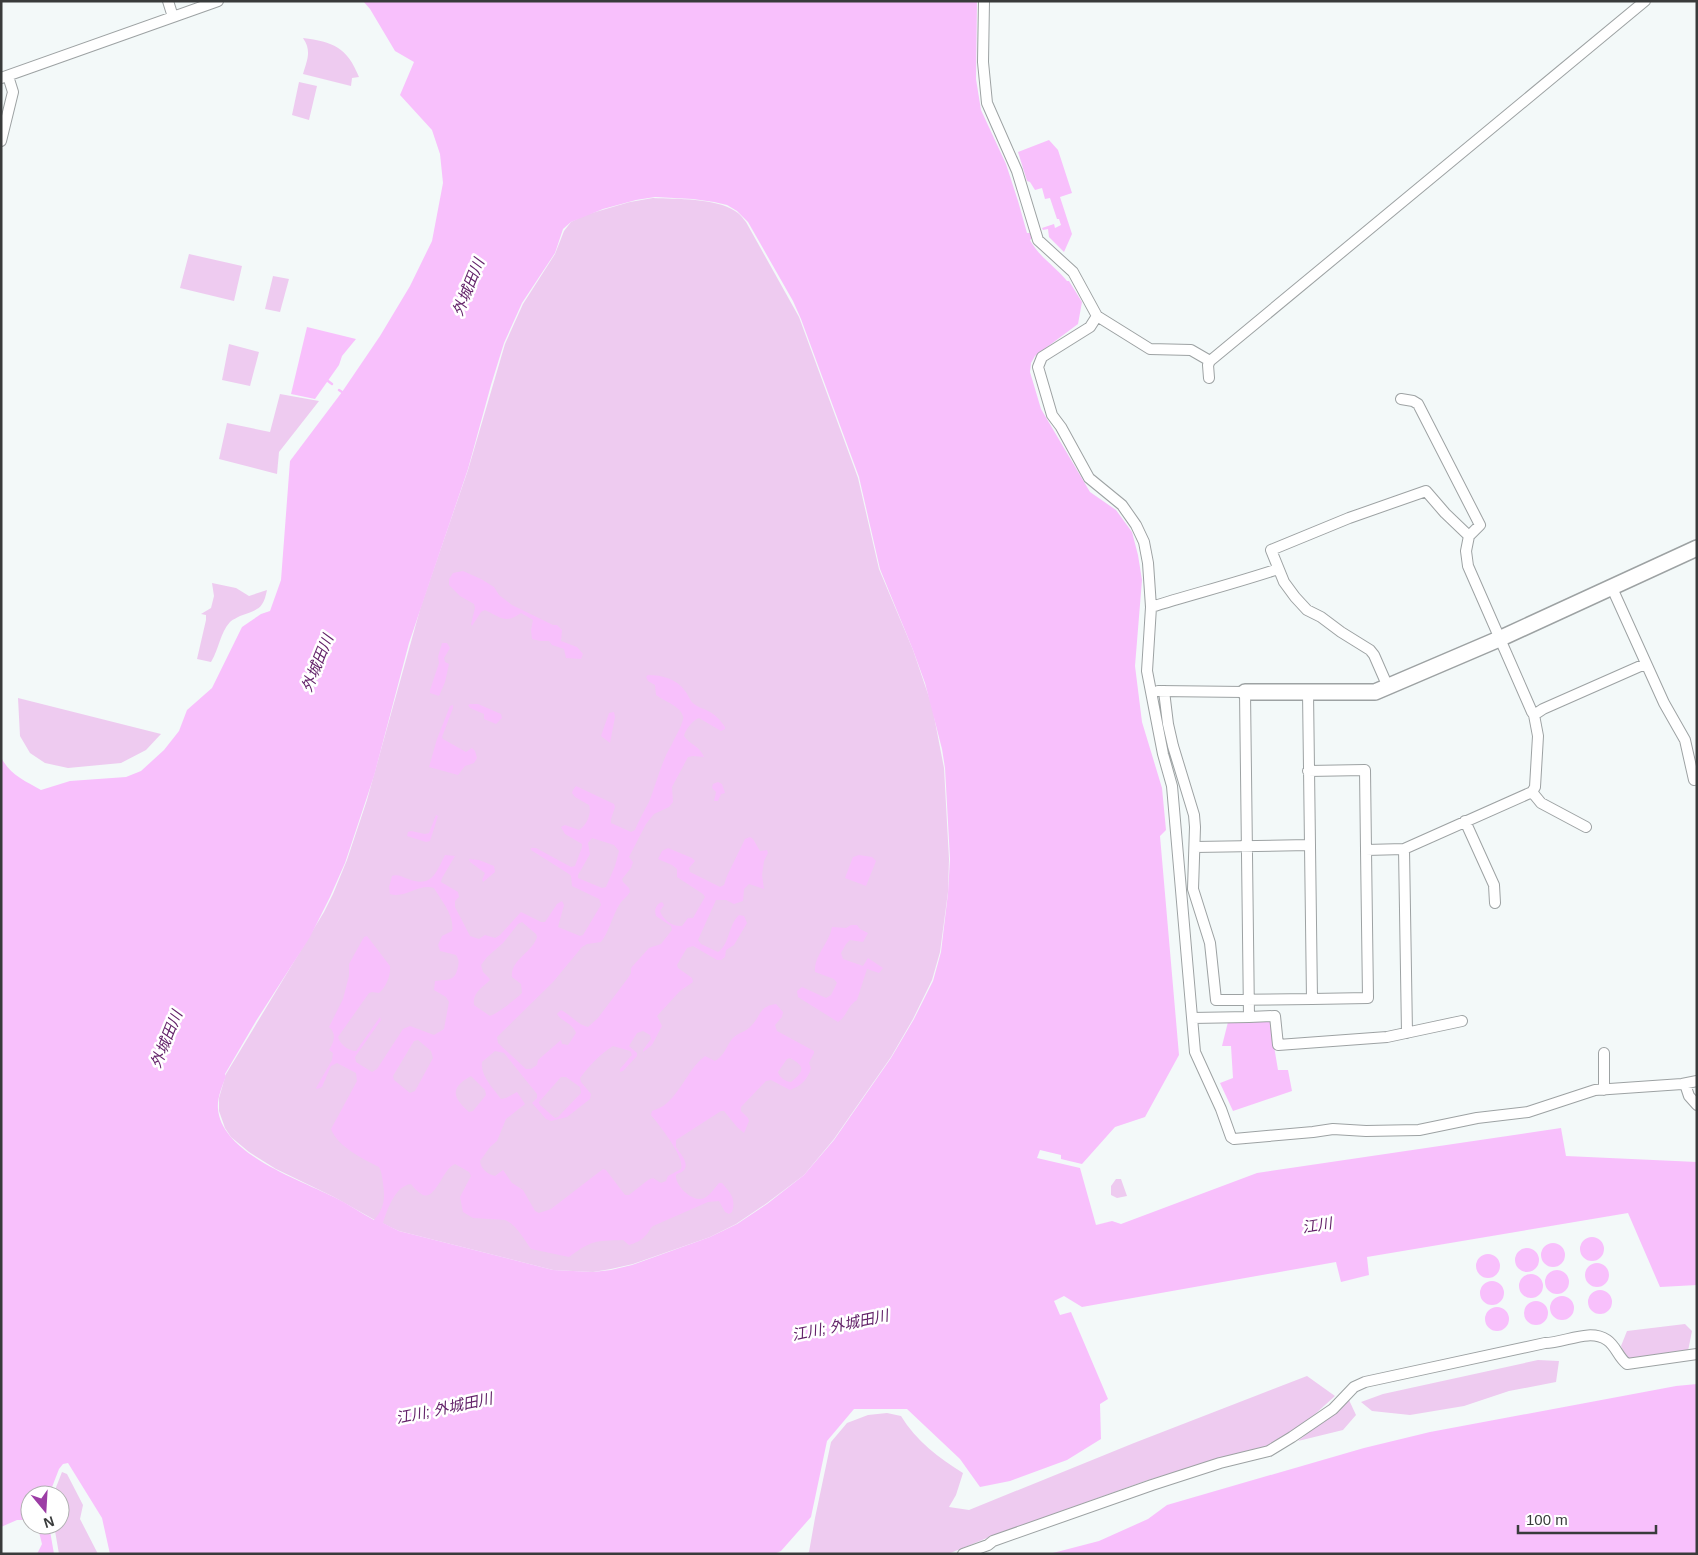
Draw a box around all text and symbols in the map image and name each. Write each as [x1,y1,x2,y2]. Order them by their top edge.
water label: 外城田川 [449,254,488,318]
water label: 外城田川 [298,630,337,694]
water label: 外城田川 [147,1006,186,1070]
water label: 江川 [1301,1214,1335,1236]
water label: 江川; 外城田川 [790,1306,892,1344]
water label: 江川; 外城田川 [394,1389,496,1427]
north arrow [20,1485,70,1535]
scale bar [1518,1502,1656,1534]
text: 100 m [1526,1511,1568,1528]
text: N [42,1513,56,1532]

